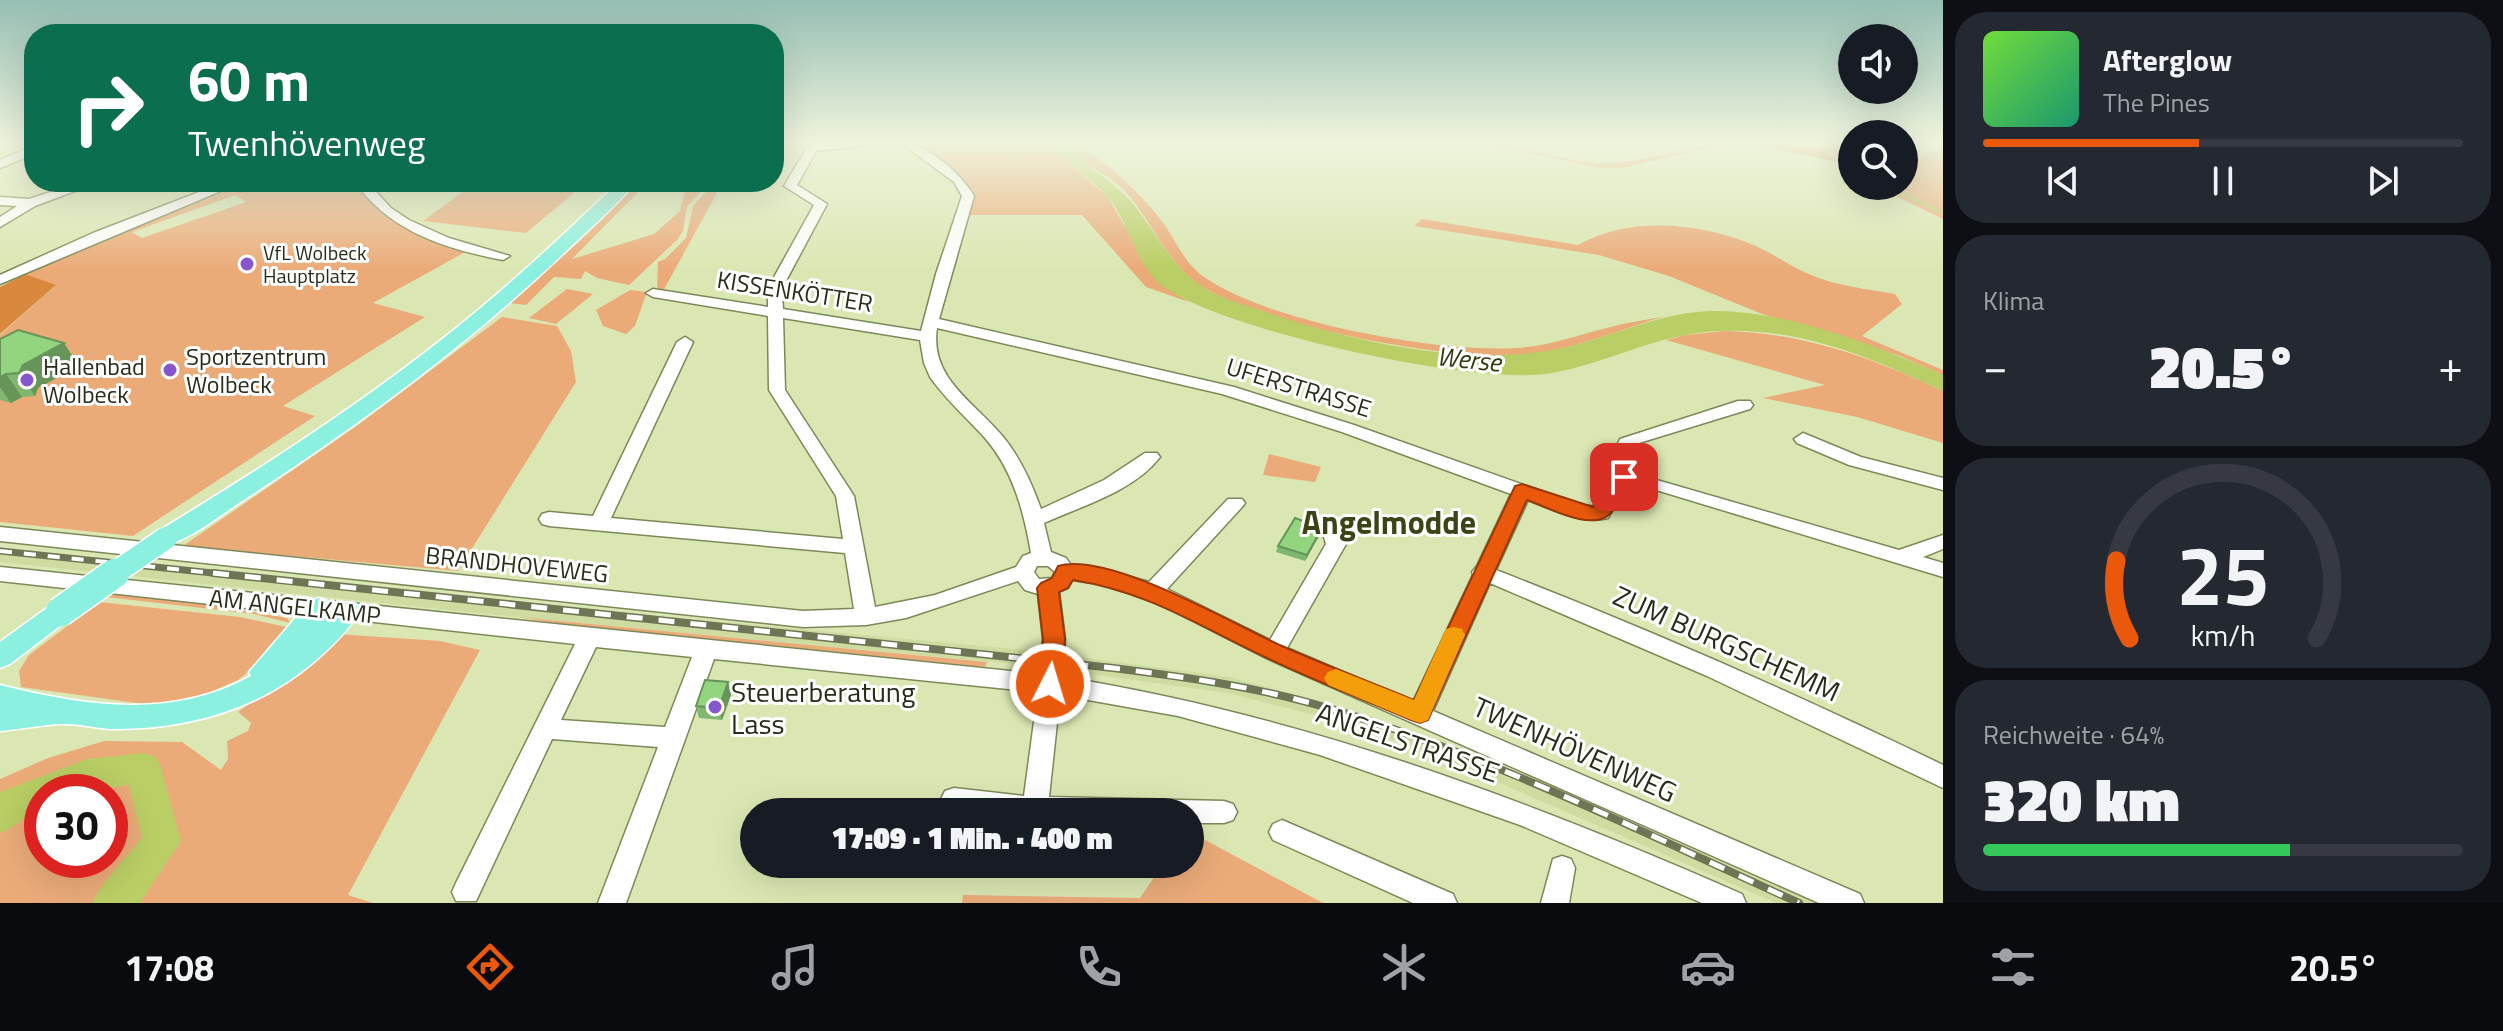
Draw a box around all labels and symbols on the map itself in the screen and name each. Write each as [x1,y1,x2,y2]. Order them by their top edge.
place label: VfL Wolbeck Hauptplatz [263,237,367,291]
marker: VfL Wolbeck Hauptplatz [238,255,256,273]
street label: KISSENKÖTTER [715,261,875,321]
water label: Werse [1435,336,1505,382]
place label: Sportzentrum Wolbeck [186,338,326,402]
place label: Hallenbad Wolbeck [43,348,145,412]
street label: UFERSTRASSE [1222,348,1376,426]
marker: Sportzentrum Wolbeck [161,361,179,379]
marker: Hallenbad Wolbeck [18,371,36,389]
pin [1590,443,1658,511]
district label: Angelmodde [1302,498,1476,546]
street label: BRANDHOVEWEG [424,537,610,591]
street label: ZUM BURGSCHEMM [1607,574,1847,712]
street label: AM ANGELKAMP [207,579,383,633]
position arrow [1008,642,1092,726]
place label: Steuerberatung Lass [731,670,915,745]
street label: TWENHÖVENWEG [1466,685,1684,813]
street label: ANGELSTRASSE [1311,691,1505,793]
marker: Steuerberatung Lass [706,698,724,716]
speed limit sign: 30 [24,774,128,878]

